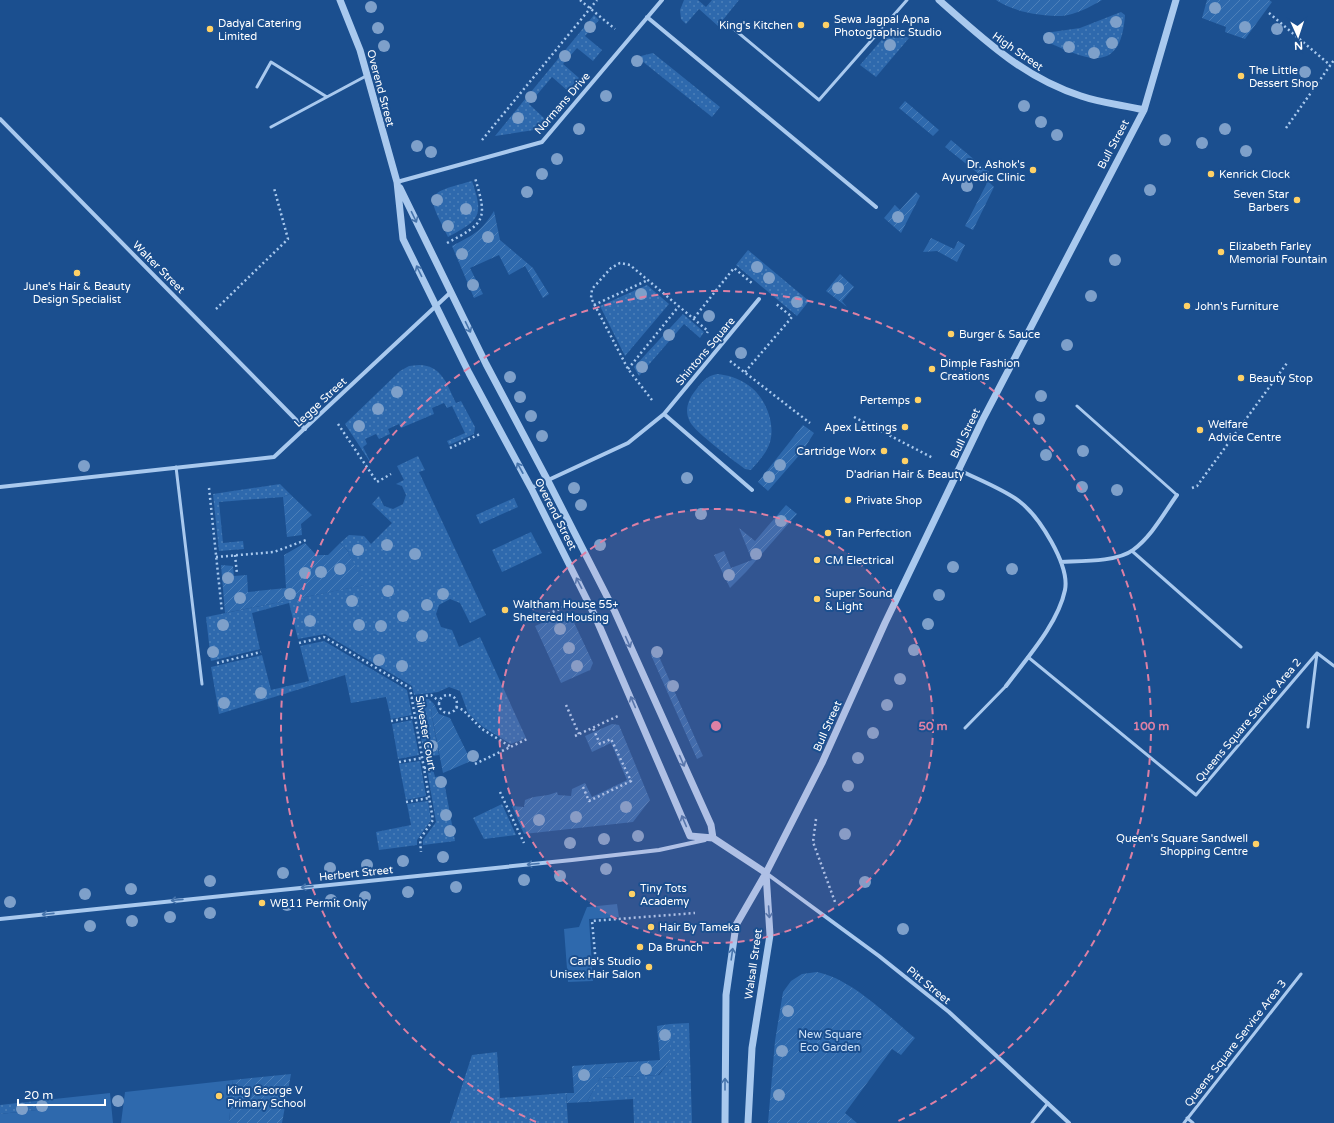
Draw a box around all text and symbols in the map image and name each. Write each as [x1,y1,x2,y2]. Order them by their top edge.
place label: Sewa Jagpal Apna Photogtaphic Studio [834,13,942,39]
north arrow [1278,16,1318,56]
place label: Dadyal Catering Limited [218,17,302,43]
place label: King's Kitchen [719,19,793,32]
marker: King's Kitchen [796,20,806,30]
marker: Sewa Jagpal Apna Photogtaphic Studio [821,20,831,30]
marker: Dadyal Catering Limited [205,24,215,34]
street label: High Street [990,29,1046,74]
text: N [1294,39,1303,52]
street label: Overend Street [364,48,397,128]
place label: The Little Dessert Shop [1249,64,1318,90]
street label: Normans Drive [532,70,593,137]
marker: The Little Dessert Shop [1236,71,1246,81]
street label: Bull Street [1095,117,1132,171]
place label: Dr. Ashok's Ayurvedic Clinic [942,158,1025,184]
marker: Dr. Ashok's Ayurvedic Clinic [1028,165,1038,175]
place label: Kenrick Clock [1219,168,1290,181]
marker: Kenrick Clock [1206,169,1216,179]
place label: Seven Star Barbers [1233,188,1290,214]
marker: Seven Star Barbers [1292,195,1302,205]
one-way arrow [411,211,418,223]
street label: Walter Street [130,239,187,296]
place label: Elizabeth Farley Memorial Fountain [1229,240,1327,266]
marker: Elizabeth Farley Memorial Fountain [1216,247,1226,257]
one-way arrow [415,266,422,278]
marker: June's Hair & Beauty Design Specialist [72,268,82,278]
place label: June's Hair & Beauty Design Specialist [23,280,131,306]
place label: John's Furniture [1195,300,1279,313]
marker: John's Furniture [1182,301,1192,311]
street label: Shintons Square [673,315,738,388]
one-way arrow [465,320,472,332]
place label: Burger & Sauce [959,328,1040,341]
marker: Burger & Sauce [946,329,956,339]
place label: Dimple Fashion Creations [940,357,1020,383]
marker: Dimple Fashion Creations [927,364,937,374]
place label: Beauty Stop [1249,372,1313,385]
marker: Beauty Stop [1236,373,1246,383]
street label: Legge Street [291,375,349,430]
place label: Pertemps [860,394,910,407]
marker: Pertemps [913,395,923,405]
street label: Bull Street [948,406,983,460]
place label: Welfare Advice Centre [1208,418,1281,444]
place label: Apex Lettings [824,421,897,434]
marker: Apex Lettings [900,422,910,432]
marker: Welfare Advice Centre [1195,425,1205,435]
place label: Cartridge Worx [796,445,876,458]
marker: Cartridge Worx [879,446,889,456]
marker: D'adrian Hair & Beauty [900,456,910,466]
one-way arrow [515,462,523,474]
place label: D'adrian Hair & Beauty [846,468,964,481]
street label: Overend Street [532,476,579,552]
place label: Private Shop [856,494,922,507]
marker: Private Shop [843,495,853,505]
place label: Tan Perfection [836,527,912,540]
marker: Tan Perfection [823,528,833,538]
place label: CM Electrical [825,554,894,567]
marker: CM Electrical [812,555,822,565]
one-way arrow [575,578,582,590]
place label: Super Sound & Light [825,587,892,613]
marker: Super Sound & Light [812,594,822,604]
place label: Waltham House 55+ Sheltered Housing [513,598,619,624]
marker: Waltham House 55+ Sheltered Housing [500,605,510,615]
one-way arrow [625,636,633,648]
street label: Queens Square Service Area 2 [1193,656,1304,785]
street label: Silvester Court [413,694,439,772]
one-way arrow [628,696,636,708]
street label: Bull Street [811,699,844,754]
centre of rings [709,719,723,733]
text: 50 m [918,719,948,733]
text: 100 m [1133,719,1169,733]
one-way arrow [679,754,686,766]
one-way arrow [680,815,687,827]
place label: Queen's Square Sandwell Shopping Centre [1116,832,1248,858]
marker: Queen's Square Sandwell Shopping Centre [1251,839,1261,849]
one-way arrow [527,860,540,867]
street label: Herbert Street [318,863,394,884]
place label: Tiny Tots Academy [640,882,689,908]
one-way arrow [300,883,313,891]
marker: Tiny Tots Academy [627,889,637,899]
one-way arrow [171,897,184,904]
place label: WB11 Permit Only [270,897,367,910]
marker: WB11 Permit Only [257,898,267,908]
one-way arrow [765,905,772,918]
one-way arrow [42,910,55,918]
place label: Hair By Tameka [659,921,740,934]
marker: Hair By Tameka [646,922,656,932]
street label: Walsall Street [742,928,765,1000]
place label: Da Brunch [648,941,703,954]
marker: Da Brunch [635,942,645,952]
one-way arrow [728,948,736,961]
place label: Carla's Studio Unisex Hair Salon [550,955,641,981]
marker: Carla's Studio Unisex Hair Salon [644,962,654,972]
street label: Pitt Street [904,964,953,1007]
street label: Queens Square Service Area 3 [1182,977,1289,1109]
park label: New Square Eco Garden [798,1028,862,1054]
one-way arrow [721,1078,729,1091]
scale bar [18,1081,105,1107]
place label: King George V Primary School [227,1084,306,1110]
text: 20 m [24,1088,53,1102]
marker: King George V Primary School [214,1091,224,1101]

